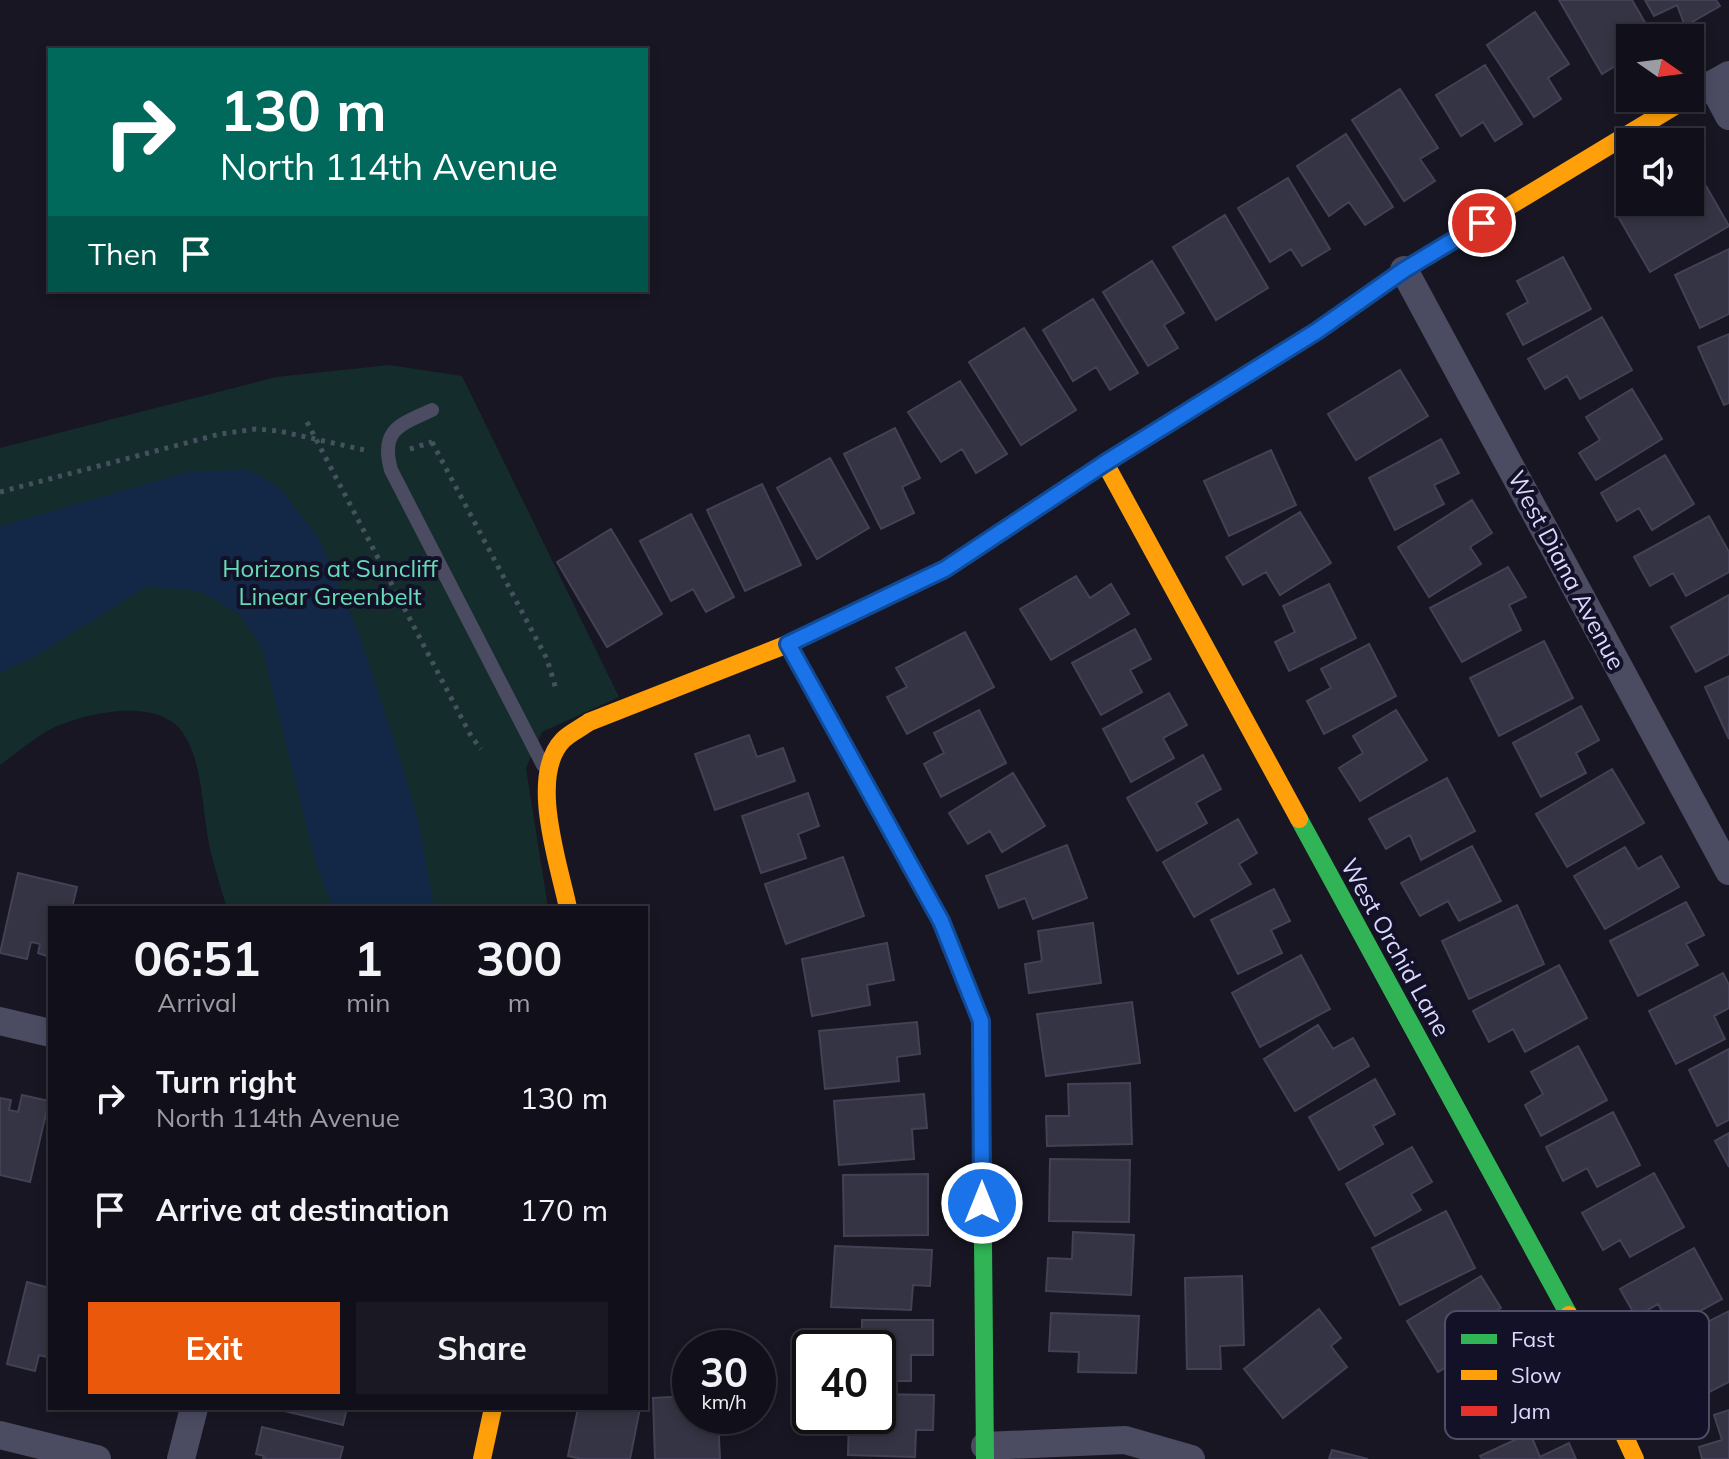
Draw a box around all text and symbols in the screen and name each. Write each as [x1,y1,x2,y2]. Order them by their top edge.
north arrow [1616,24,1704,112]
map controls [1616,24,1704,216]
text: 130 m [220,75,387,145]
icon: right [88,80,192,184]
button: sound [1616,128,1704,216]
text: North 114th Avenue [220,144,558,189]
pin [1448,189,1516,257]
icon: arrive [1460,201,1504,245]
icon: arrive [174,232,218,276]
text: Then [88,235,158,273]
street label: West Diana Avenue [1502,465,1632,675]
park label: Horizons at Suncliff Linear Greenbelt [222,553,439,611]
street label: West Orchid Lane [1335,853,1457,1041]
text: 06:51 [134,928,261,988]
text: 1 [354,928,383,988]
text: 300 [476,928,562,988]
text: Arrival [157,986,237,1019]
text: min [346,986,390,1019]
text: m [508,986,531,1019]
text: Turn right [156,1063,296,1101]
icon: right [88,1076,132,1120]
text: 130 m [520,1079,608,1117]
text: North 114th Avenue [156,1101,400,1134]
position arrow [940,1161,1024,1245]
icon: arrive [88,1188,132,1232]
text: Arrive at destination [156,1191,450,1229]
text: 170 m [520,1191,608,1229]
button: Exit [88,1302,340,1394]
button: Share [356,1302,608,1394]
legend [1445,1311,1709,1439]
text: Fast [1511,1325,1555,1353]
speed limit sign: 40 [792,1330,896,1434]
text: 30 [700,1347,748,1397]
text: Slow [1511,1361,1561,1389]
text: km/h [701,1389,747,1414]
text: Jam [1511,1397,1551,1425]

